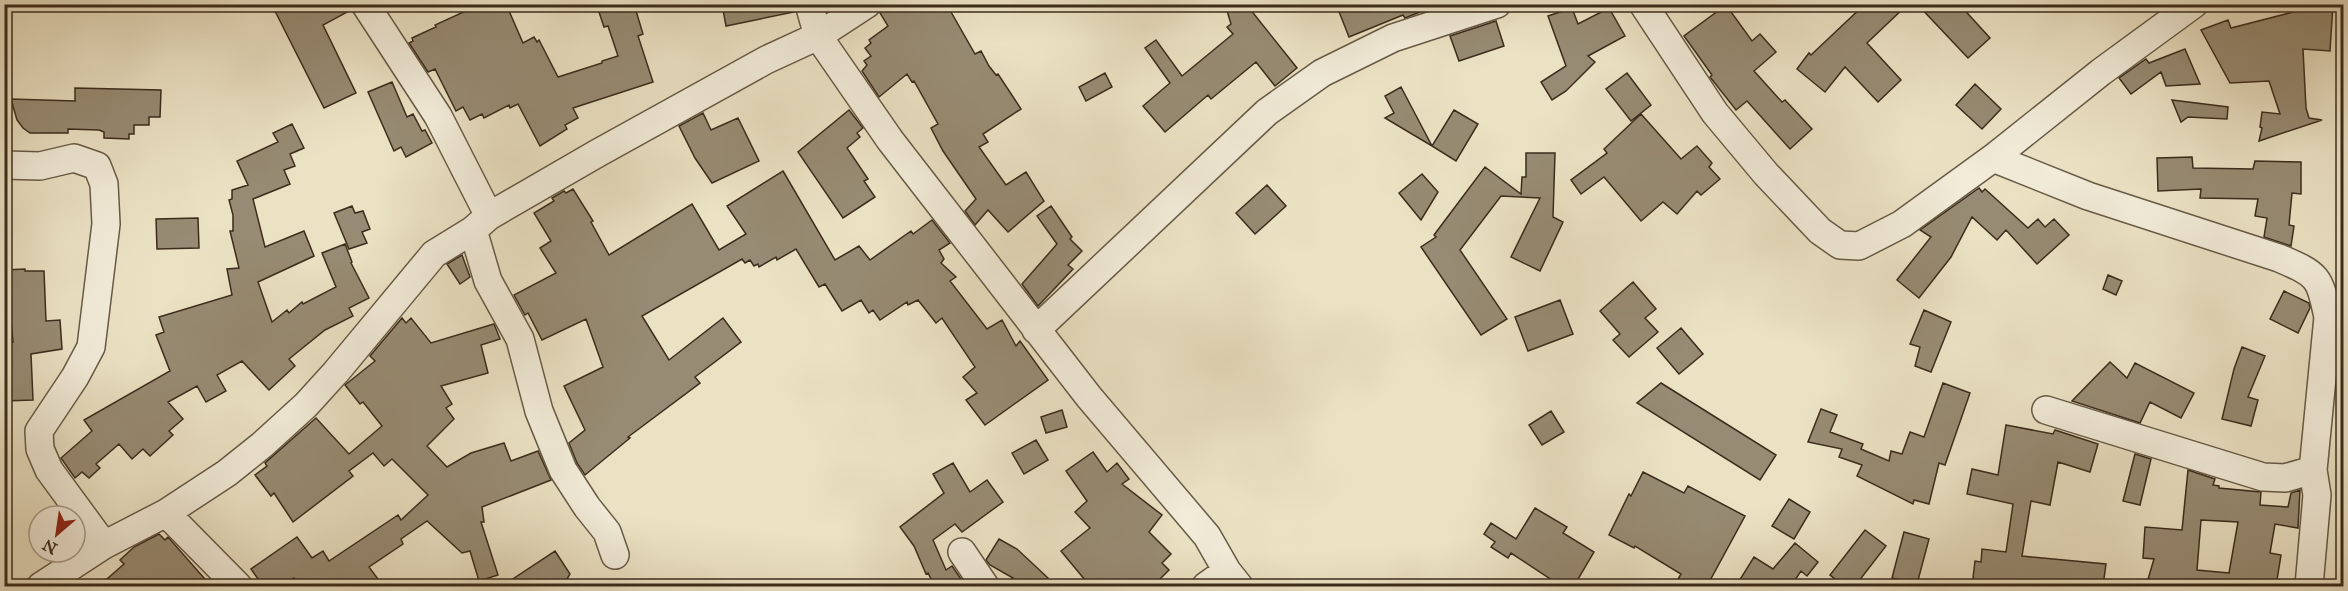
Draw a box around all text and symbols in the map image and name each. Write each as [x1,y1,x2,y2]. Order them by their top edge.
north arrow [27,504,87,564]
text: N [39,535,61,558]

